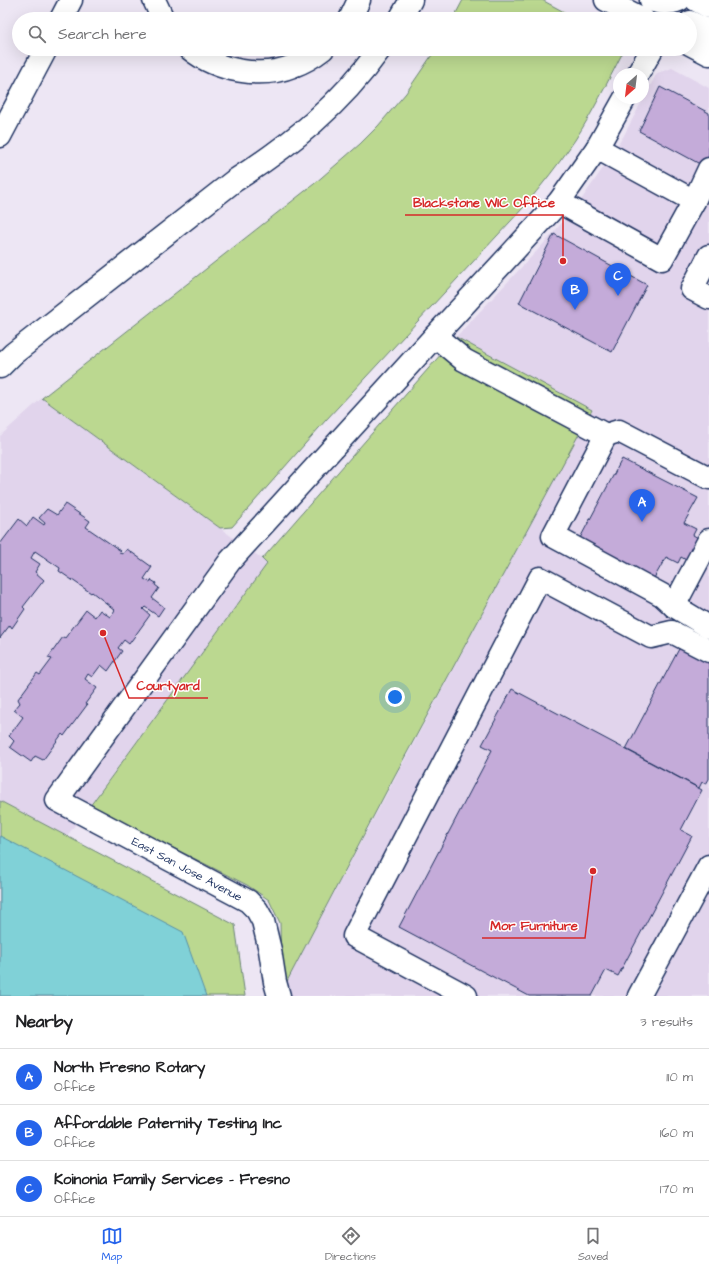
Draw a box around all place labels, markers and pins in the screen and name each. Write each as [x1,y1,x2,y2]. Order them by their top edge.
callout: Blackstone WIC Office [405,190,563,215]
pin: C [605,263,631,296]
pin: B [562,277,588,310]
pin: A [629,489,655,522]
callout: Courtyard [129,673,208,698]
callout: Mor Furniture [482,913,585,938]

